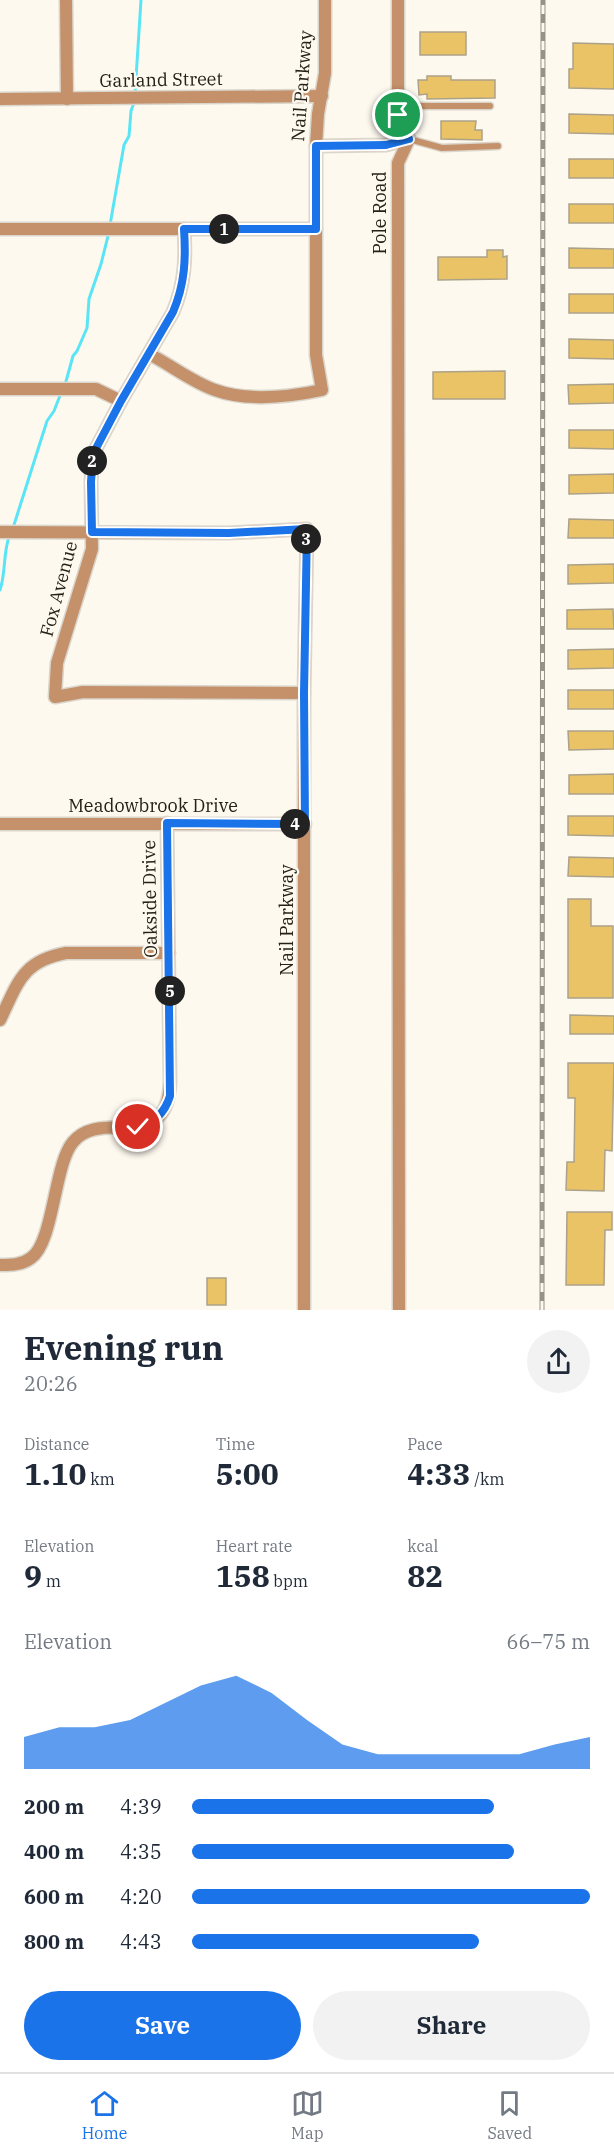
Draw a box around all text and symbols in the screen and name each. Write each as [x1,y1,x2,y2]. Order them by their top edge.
street label: Nail Parkway [286,29,317,142]
street label: Garland Street [99,67,223,92]
pin [372,89,423,140]
icon: arrive [381,98,414,131]
street label: Pole Road [368,171,391,255]
pin: 1 [209,214,239,244]
text: 1 [219,219,229,239]
pin: 2 [77,446,107,476]
text: 2 [87,451,97,471]
pin: 3 [291,524,321,554]
text: 3 [301,529,311,549]
street label: Fox Avenue [35,539,82,639]
street label: Meadowbrook Drive [68,794,238,817]
pin: 4 [280,809,310,839]
text: 4 [290,814,300,834]
street label: Oakside Drive [137,840,162,958]
street label: Nail Parkway [275,864,298,976]
pin: 5 [155,976,185,1006]
text: 5 [165,981,175,1001]
pin [112,1101,163,1152]
icon: check [121,1110,154,1143]
text: Evening run [24,1326,224,1369]
button: share [527,1330,590,1393]
text: 20:26 [24,1370,78,1397]
text: Distance [24,1434,89,1454]
text: Time [216,1434,255,1454]
text: Pace [407,1434,443,1454]
text: 1.10 [24,1454,86,1493]
text: 5:00 [216,1454,279,1493]
text: 4:33 [407,1454,470,1493]
text: km [86,1469,115,1489]
text: /km [470,1469,505,1489]
text: Elevation [24,1536,94,1556]
text: Heart rate [216,1536,292,1556]
text: kcal [407,1536,438,1556]
text: 9 [24,1556,42,1595]
text: 158 [216,1556,270,1595]
text: 82 [407,1556,443,1595]
text: m [42,1571,61,1591]
text: bpm [270,1571,308,1591]
text: Elevation [24,1628,112,1655]
text: 66–75 m [507,1628,590,1655]
text: 200 m [24,1793,84,1820]
text: 4:39 [120,1793,162,1820]
text: 400 m [24,1838,84,1865]
text: 4:35 [120,1838,162,1865]
text: 600 m [24,1883,84,1910]
text: 4:20 [120,1883,162,1910]
text: 800 m [24,1928,84,1955]
text: 4:43 [120,1928,162,1955]
button: Save [24,1991,301,2060]
button: Share [313,1991,590,2060]
tab: Home [82,2087,127,2143]
tab: Map [291,2087,324,2143]
tab: Saved [487,2087,532,2143]

